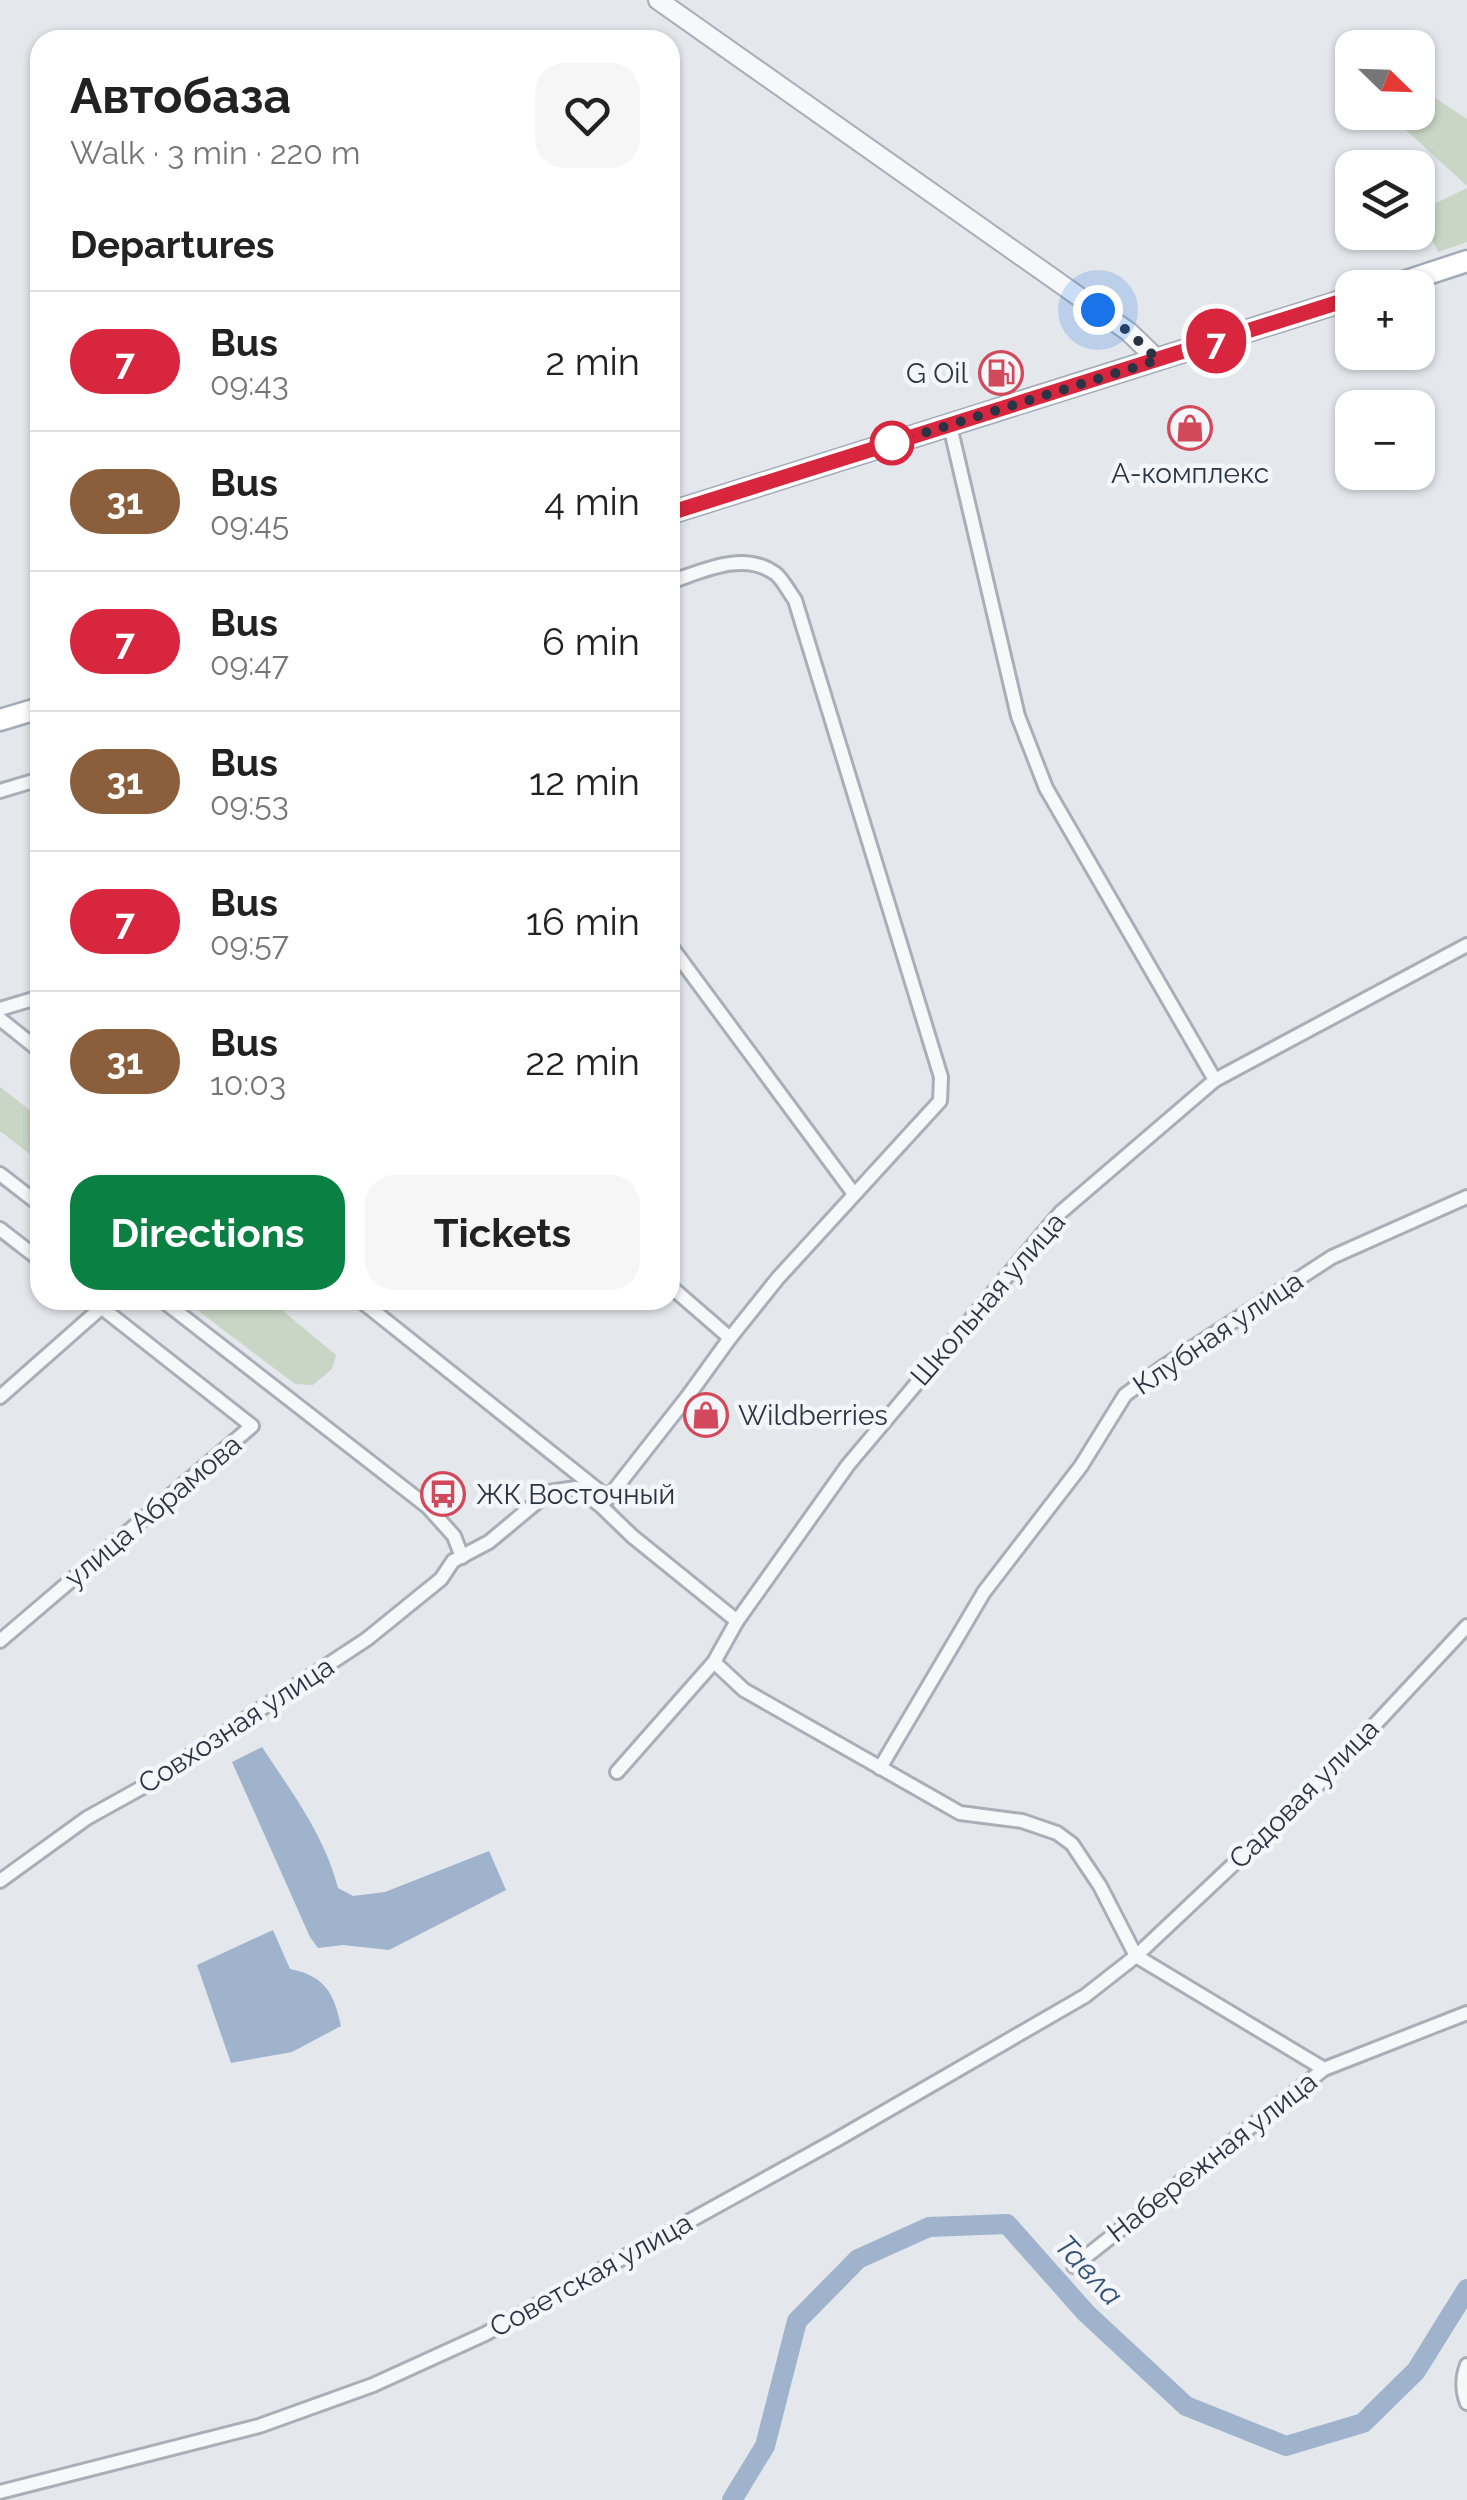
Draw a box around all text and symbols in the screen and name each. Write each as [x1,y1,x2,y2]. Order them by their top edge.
north arrow [1335,30,1435,130]
map controls [1335,30,1435,490]
button: heart [535,63,640,168]
text: Автобаза [70,68,291,124]
text: Walk · 3 min · 220 m [70,134,360,171]
button: layers [1335,150,1435,250]
text: Departures [70,222,275,267]
button: + [1335,270,1435,370]
your location [1073,285,1123,335]
line badge: 7 [1184,308,1248,374]
text: Bus [210,320,278,365]
text: 7 [1206,321,1226,362]
text: 2 min [545,339,640,384]
text: 7 [115,341,135,382]
fuel station icon: G Oil [978,350,1024,396]
place label: G Oil [906,357,968,390]
text: 09:43 [210,365,289,402]
button: − [1335,390,1435,490]
shop icon: А-комплекс [1167,405,1213,451]
unlabelled marker [871,422,913,464]
place label: А-комплекс [1111,457,1269,490]
text: Bus [210,460,278,505]
text: 4 min [544,479,640,524]
text: 31 [107,481,143,522]
text: 09:45 [210,505,289,542]
text: Bus [210,600,278,645]
text: 6 min [542,619,640,664]
text: 7 [115,621,135,662]
text: 09:47 [210,645,289,682]
text: Bus [210,740,278,785]
text: 12 min [529,759,640,804]
text: 31 [107,761,143,802]
text: 09:53 [210,785,289,822]
text: Bus [210,880,278,925]
text: 16 min [526,899,640,944]
text: 7 [115,901,135,942]
text: 09:57 [210,925,289,962]
text: Bus [210,1020,278,1065]
text: 22 min [525,1039,640,1084]
text: 31 [107,1041,143,1082]
text: 10:03 [210,1065,286,1102]
button: Directions [70,1175,345,1290]
button: Tickets [365,1175,640,1290]
street label: Школьная улица [904,1206,1072,1392]
street label: Клубная улица [1127,1264,1309,1402]
shop icon: Wildberries [683,1392,729,1438]
place label: Wildberries [738,1399,888,1432]
street label: улица Абрамова [58,1428,248,1594]
bus stop icon: ЖК Восточный [420,1471,466,1517]
place label: ЖК Восточный [476,1478,675,1511]
street label: Совхозная улица [132,1650,340,1800]
street label: Садовая улица [1222,1712,1386,1876]
street label: Набережная улица [1101,2065,1323,2249]
street label: Советская улица [484,2206,698,2344]
water label: Тавла [1048,2228,1130,2312]

